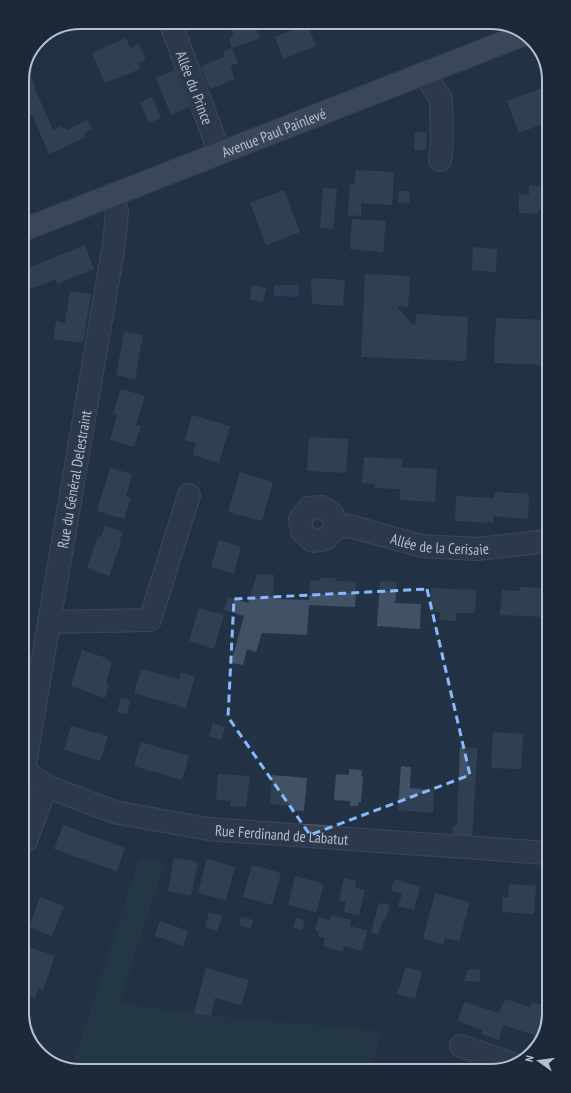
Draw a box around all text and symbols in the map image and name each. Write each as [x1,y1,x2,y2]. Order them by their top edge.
street label: Allée du Prince [172,48,218,127]
street label: Avenue Paul Painlevé [219,103,328,161]
street label: Rue du Général Delestraint [53,409,95,550]
street label: Allée de la Cerisaie [389,528,490,559]
street label: Rue Ferdinand de Labatut [214,820,349,848]
north arrow [519,1041,559,1081]
text: N [522,1054,537,1063]

